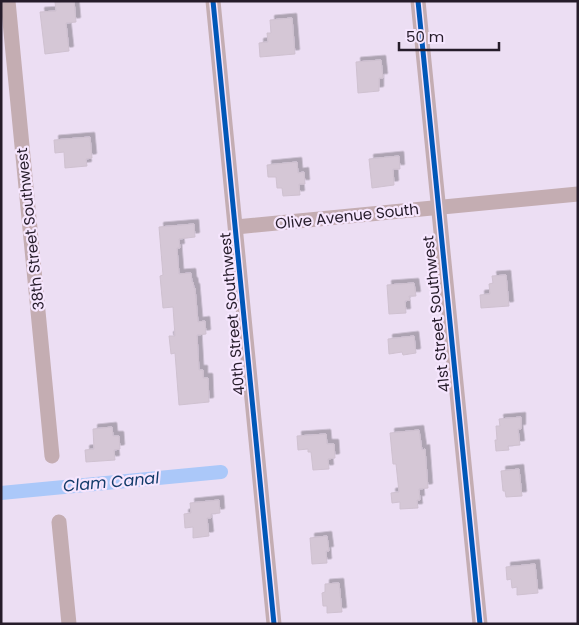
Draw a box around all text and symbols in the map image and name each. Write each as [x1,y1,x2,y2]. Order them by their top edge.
scale bar [399,20,499,52]
text: 50 m [406,26,444,47]
street label: 38th Street Southwest [11,147,49,311]
street label: Olive Avenue South [274,198,420,234]
street label: 40th Street Southwest [214,231,250,397]
street label: 41st Street Southwest [417,235,455,393]
water label: Clam Canal [62,466,160,498]

